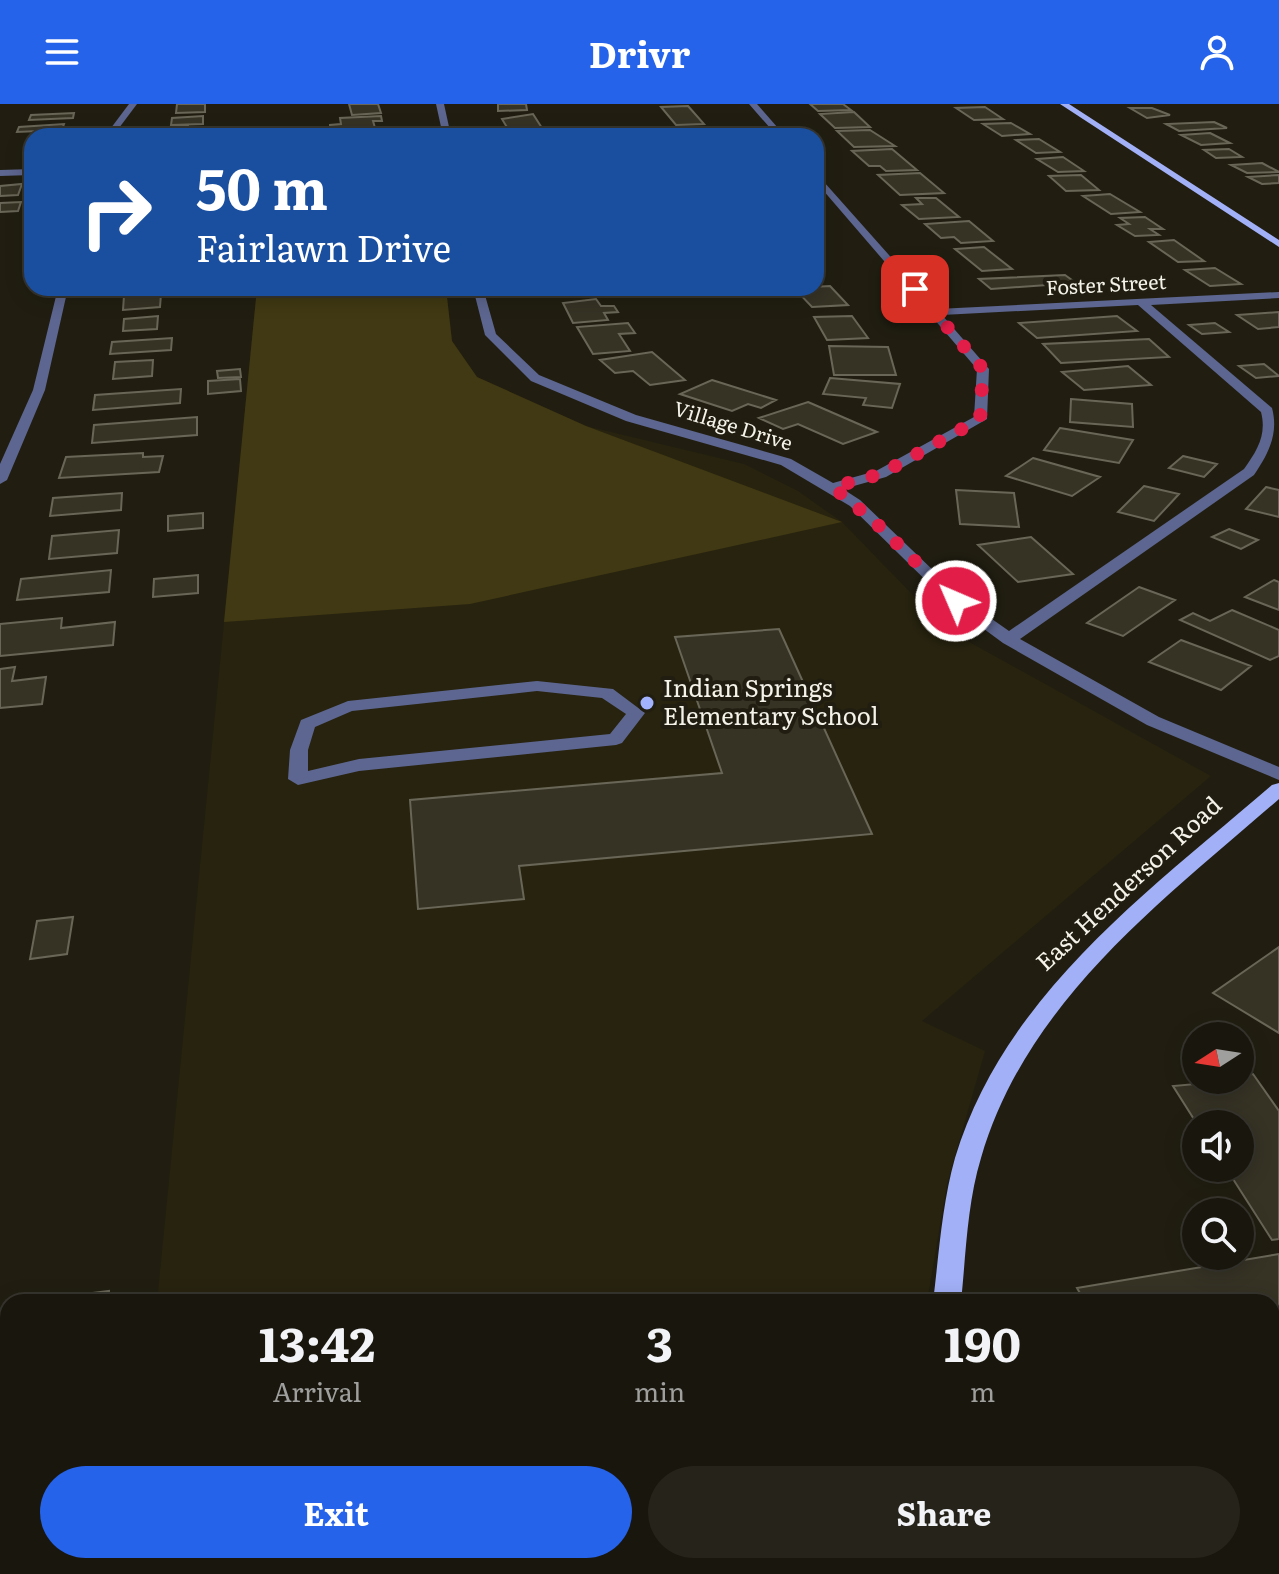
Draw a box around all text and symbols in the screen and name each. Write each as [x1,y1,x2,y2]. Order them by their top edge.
text: Drivr [589,26,690,79]
icon: menu [40,30,84,74]
icon: person [1195,30,1239,74]
text: 50 m [196,144,328,227]
icon: right [64,160,168,264]
text: Fairlawn Drive [196,220,451,273]
pin [881,255,949,323]
street label: Foster Street [1045,265,1167,301]
icon: arrive [893,267,937,311]
street label: Village Drive [670,392,797,456]
position arrow [914,559,998,643]
place label: Indian Springs Elementary School [663,669,879,732]
marker: Indian Springs Elementary School [638,694,656,712]
street label: East Henderson Road [1027,786,1228,978]
north arrow [1182,1022,1254,1094]
map controls [1182,1022,1254,1270]
button: sound [1182,1110,1254,1182]
button: search [1182,1198,1254,1270]
text: 13:42 [259,1306,375,1377]
text: 3 [646,1306,673,1377]
text: 190 [944,1306,1021,1377]
text: Arrival [273,1371,361,1410]
text: min [634,1371,685,1410]
text: m [970,1371,995,1410]
button: Exit [40,1466,632,1558]
button: Share [648,1466,1240,1558]

